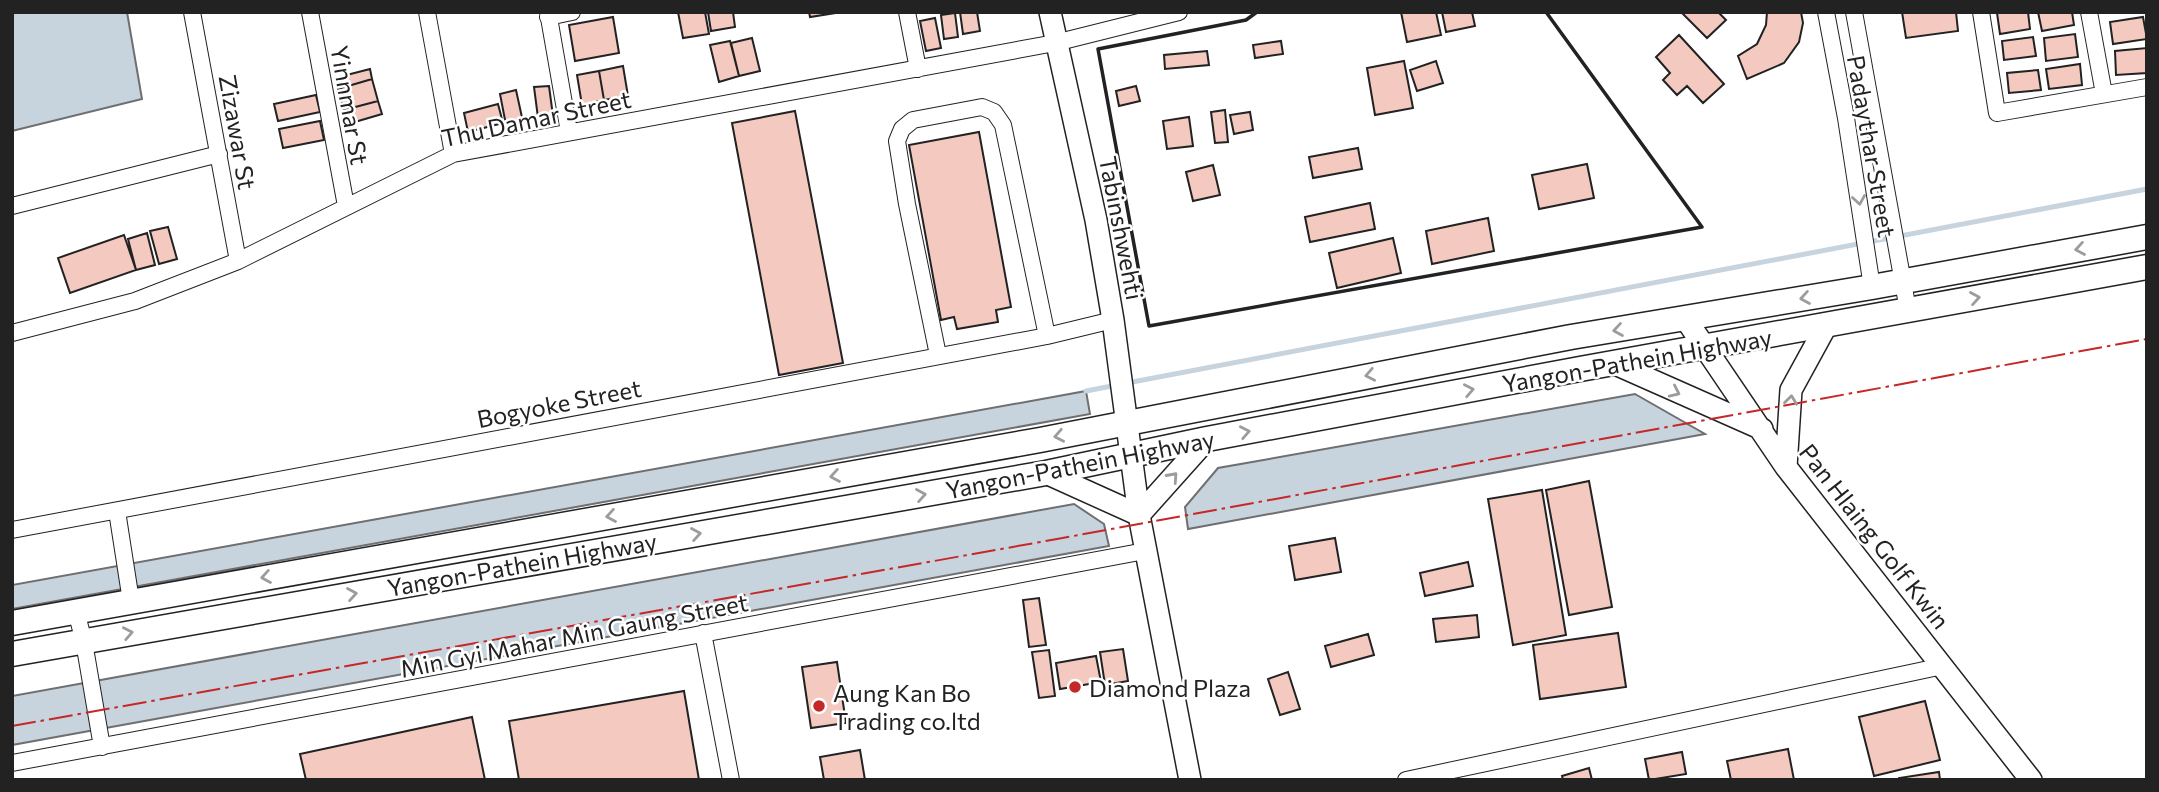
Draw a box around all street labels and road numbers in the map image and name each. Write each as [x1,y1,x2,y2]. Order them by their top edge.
street label: Yinnmar St [325,43,375,167]
street label: Padaythar Street [1842,53,1902,239]
street label: Zizawar St [214,72,262,192]
street label: Thu Damar Street [439,84,633,152]
street label: Tabinshwehti [1094,154,1150,302]
street label: Yangon-Pathein Highway [1500,322,1774,398]
street label: Bogyoke Street [474,373,644,433]
street label: Yangon-Pathein Highway [943,424,1217,504]
street label: Pan Hlaing Golf Kwin [1794,438,1956,634]
street label: Yangon-Pathein Highway [385,526,659,602]
street label: Min Gyi Mahar Min Gaung Street [398,587,751,683]

